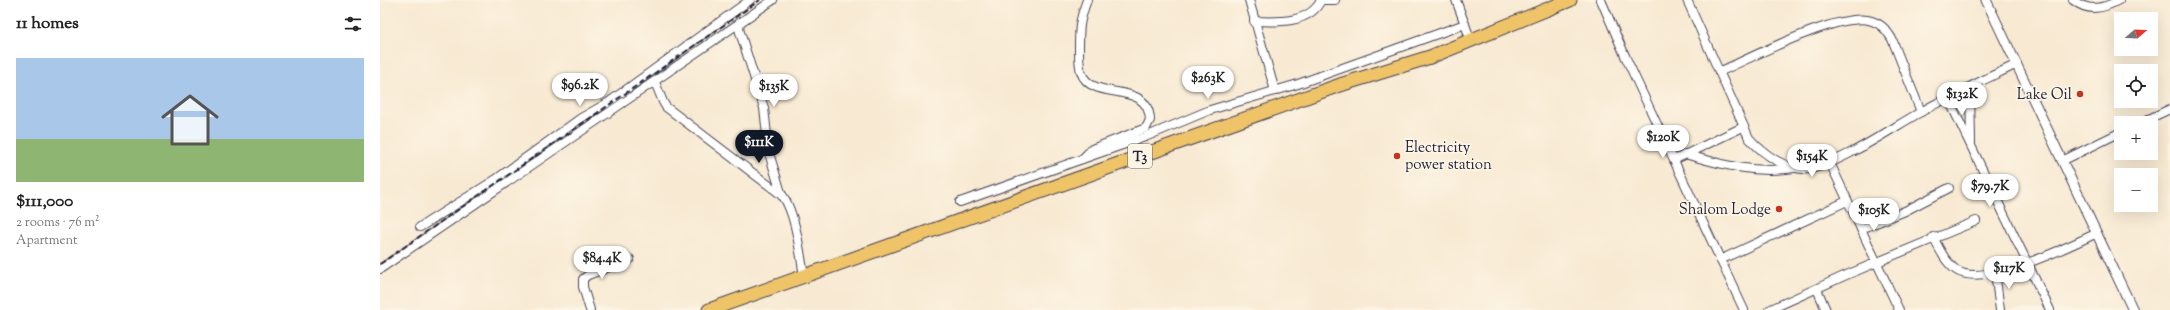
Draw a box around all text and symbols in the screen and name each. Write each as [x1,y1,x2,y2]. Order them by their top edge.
text: 11 homes [16,12,79,36]
north arrow [2114,12,2158,56]
map controls [2114,12,2158,212]
icon: filters [342,13,364,35]
button: locate [2114,64,2158,108]
pin: $263K [1180,66,1236,100]
text: $263K [1191,70,1225,88]
pin: $96.2K [547,73,613,107]
pin: $135K [746,74,802,108]
text: $96.2K [561,77,599,95]
text: $135K [759,78,789,96]
pin: $132K [1934,82,1990,116]
icon: home [154,84,226,156]
place label: Lake Oil [2017,85,2072,106]
text: $132K [1946,86,1978,104]
marker: Lake Oil [2075,89,2085,99]
button: + [2114,116,2158,160]
pin: $120K [1635,125,1691,159]
text: $120K [1646,129,1680,147]
pin: $111K [731,130,787,164]
text: $111K [744,134,774,152]
place label: Electricity power station [1405,138,1492,176]
road number: T3 [1128,144,1152,168]
pin: $154K [1784,144,1840,178]
text: $154K [1796,148,1828,166]
marker: Electricity power station [1392,151,1402,161]
button: − [2114,168,2158,212]
pin: $79.7K [1957,174,2023,208]
text: $79.7K [1971,178,2009,196]
text: $111,000 [16,190,73,214]
pin: $105K [1846,198,1902,232]
place label: Shalom Lodge [1679,200,1771,221]
text: $105K [1858,202,1890,220]
marker: Shalom Lodge [1774,204,1784,214]
text: 2 rooms · 76 m² [16,214,100,232]
text: Apartment [16,232,77,250]
pin: $84.4K [569,246,635,280]
text: $84.4K [582,250,622,268]
pin: $117K [1981,256,2037,290]
text: $117K [1993,260,2025,278]

